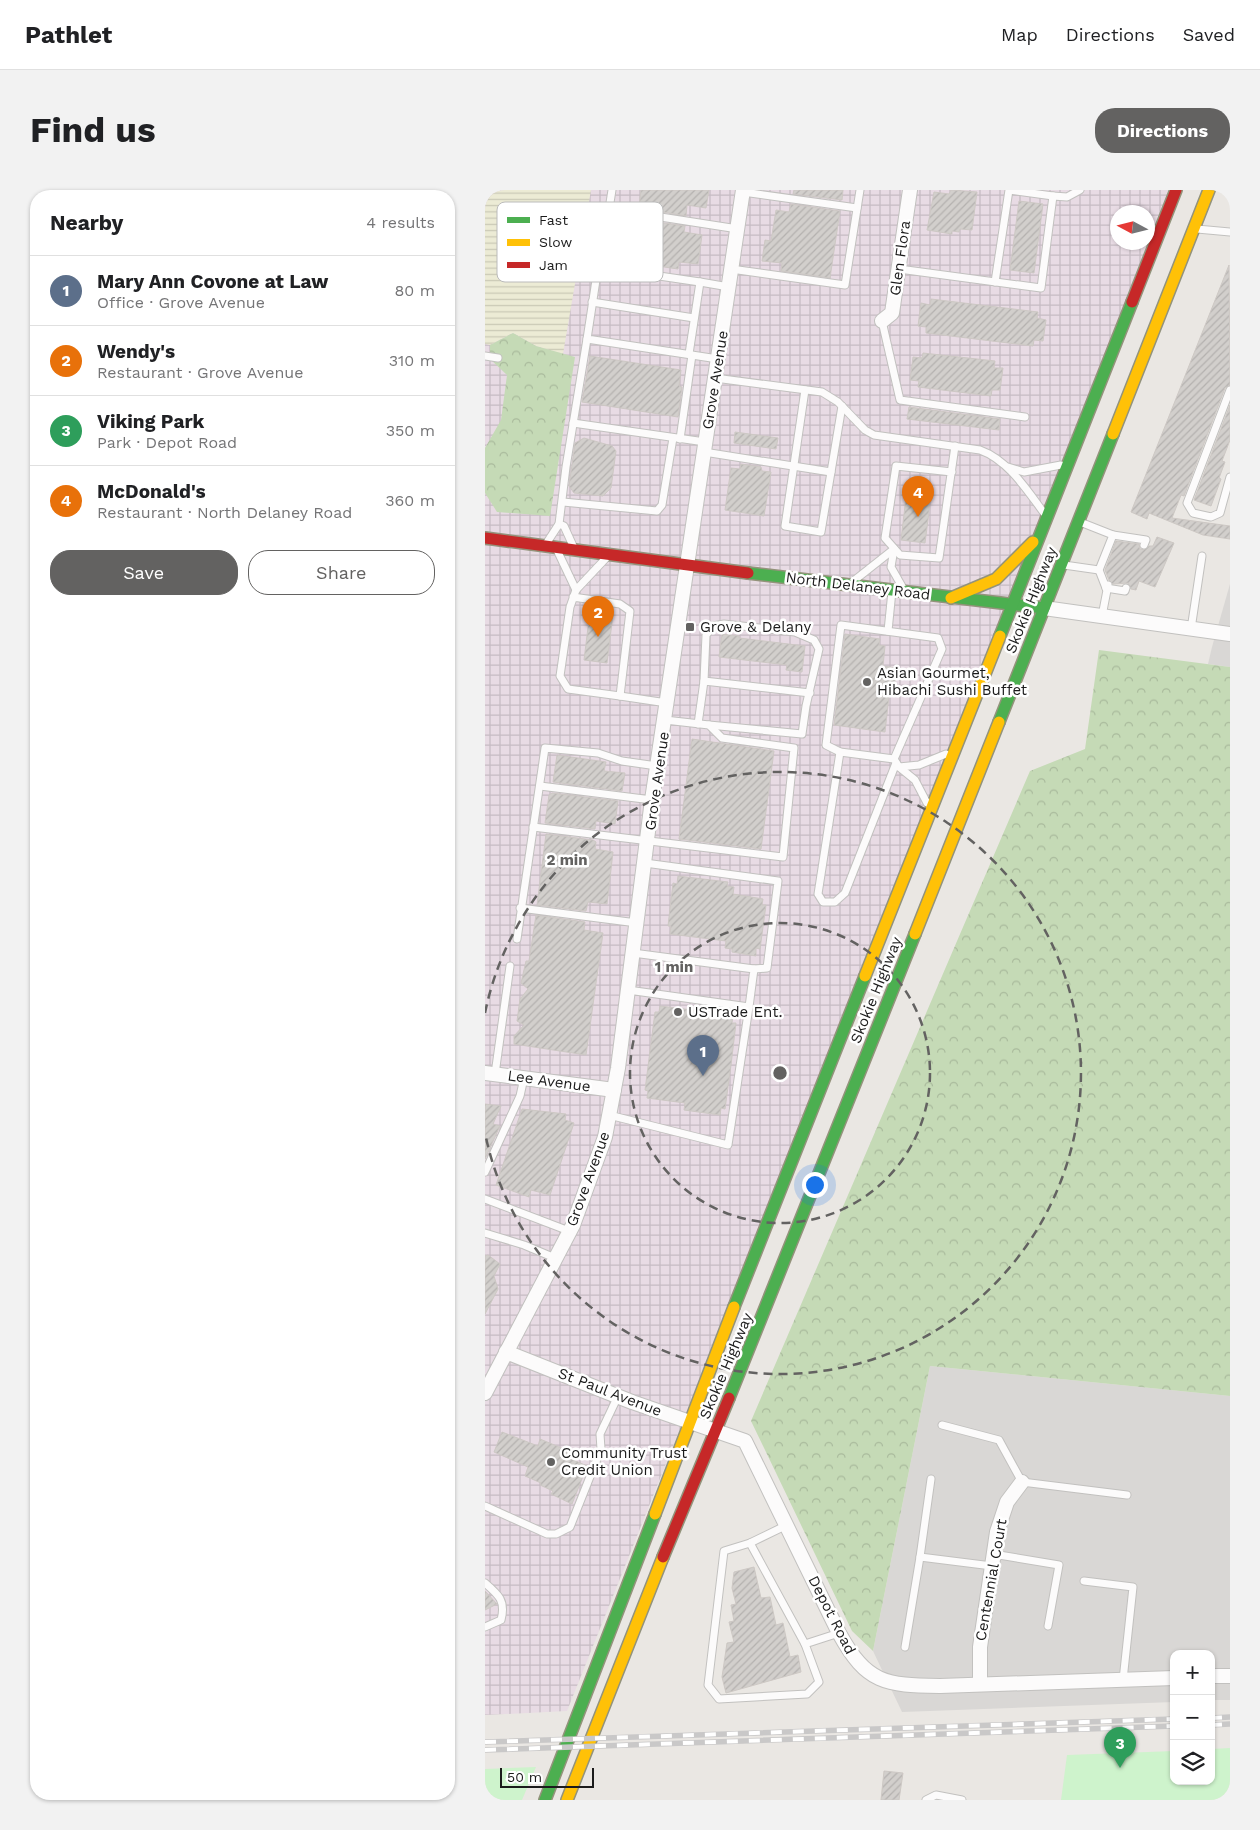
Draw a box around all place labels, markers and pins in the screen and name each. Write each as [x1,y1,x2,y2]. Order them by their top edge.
pin: 4 [902,476,934,517]
pin: 2 [582,596,614,637]
place label: Grove & Delany [700,618,811,636]
marker: Grove & Delany [684,621,696,633]
place label: Asian Gourmet, Hibachi Sushi Buffet [877,664,1028,699]
marker: Asian Gourmet, Hibachi Sushi Buffet [861,676,873,688]
place label: USTrade Ent. [688,1003,782,1021]
marker: USTrade Ent. [672,1006,684,1018]
pin: 1 [687,1035,719,1076]
centre of rings [771,1064,789,1082]
place label: Community Trust Credit Union [561,1444,688,1479]
marker: Community Trust Credit Union [545,1456,557,1468]
pin: 3 [1104,1727,1136,1768]

